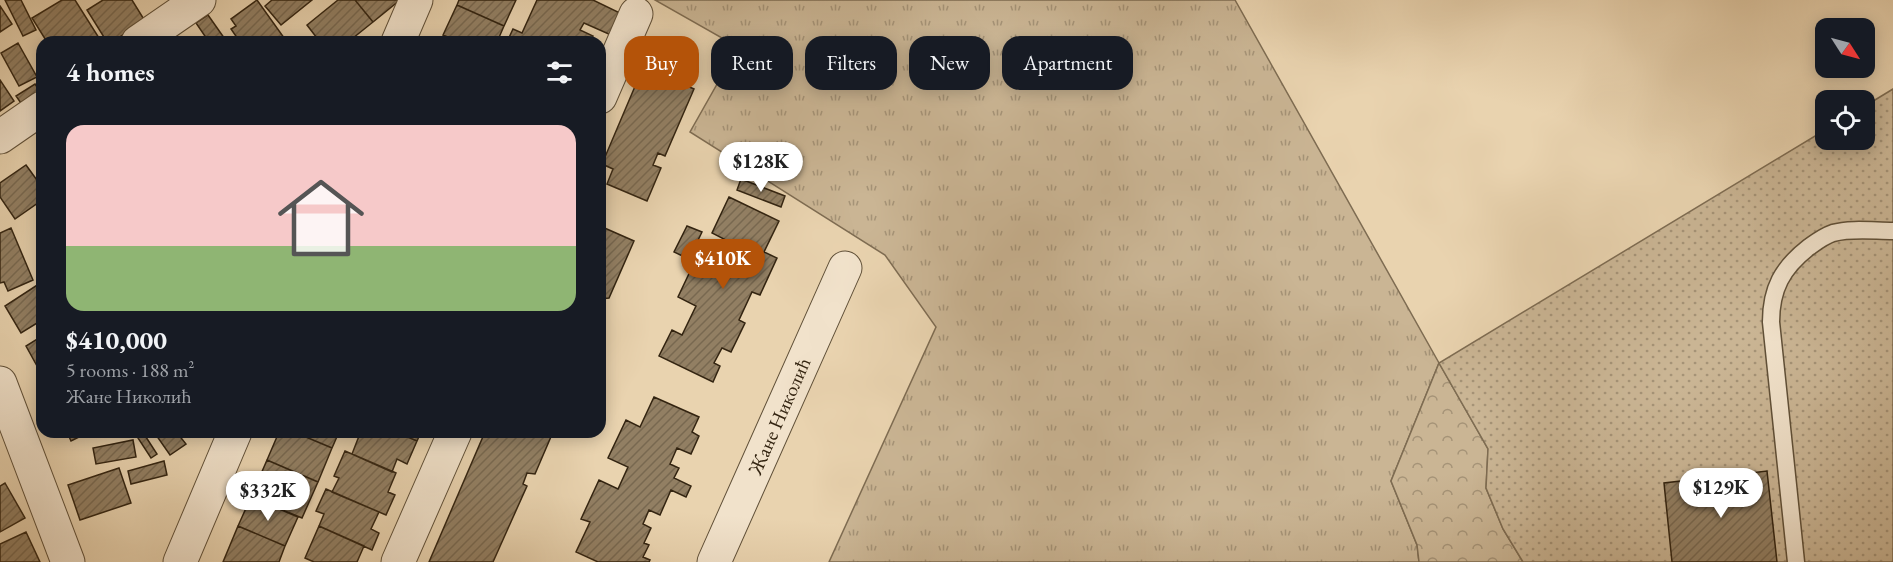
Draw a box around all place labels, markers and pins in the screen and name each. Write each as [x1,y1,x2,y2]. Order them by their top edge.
pin: $128K [719,142,803,193]
pin: $410K [681,239,765,290]
pin: $129K [1679,468,1763,519]
pin: $332K [226,471,310,522]

